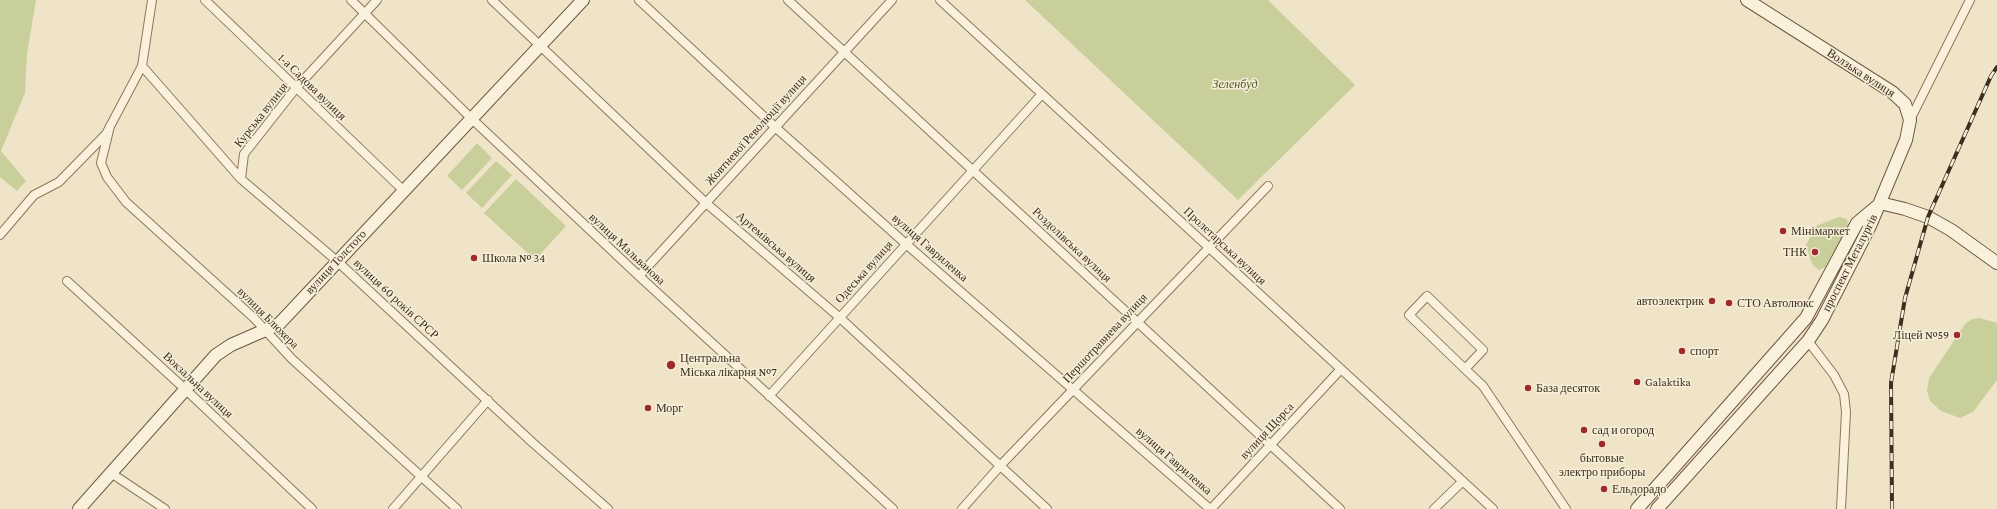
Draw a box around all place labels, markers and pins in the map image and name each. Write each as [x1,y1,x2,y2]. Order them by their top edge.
place label: Мінімаркет [1791,224,1850,238]
marker: Мінімаркет [1778,226,1788,236]
place label: ТНК [1783,245,1807,259]
marker: ТНК [1810,247,1820,257]
place label: Школа № 34 [482,251,545,265]
marker: Школа № 34 [469,253,479,263]
place label: автоэлектрик [1637,294,1704,308]
marker: автоэлектрик [1707,296,1717,306]
place label: СТО Автолюкс [1737,296,1814,310]
marker: СТО Автолюкс [1724,298,1734,308]
place label: Ліцей №59 [1893,328,1949,342]
marker: Ліцей №59 [1952,330,1962,340]
place label: спорт [1690,344,1719,358]
marker: спорт [1677,346,1687,356]
place label: Центральна Міська лікарня №7 [680,351,777,379]
marker: Центральна Міська лікарня №7 [665,359,677,371]
place label: Galaktika [1645,375,1691,389]
marker: Galaktika [1632,377,1642,387]
place label: База десяток [1536,381,1600,395]
marker: База десяток [1523,383,1533,393]
place label: Морг [656,401,683,415]
marker: Морг [643,403,653,413]
place label: сад и огород [1592,423,1654,437]
marker: сад и огород [1579,425,1589,435]
marker: бытовые электро приборы [1597,439,1607,449]
place label: бытовые электро приборы [1559,451,1645,479]
place label: Ельдорадо [1612,482,1666,496]
marker: Ельдорадо [1599,484,1609,494]

